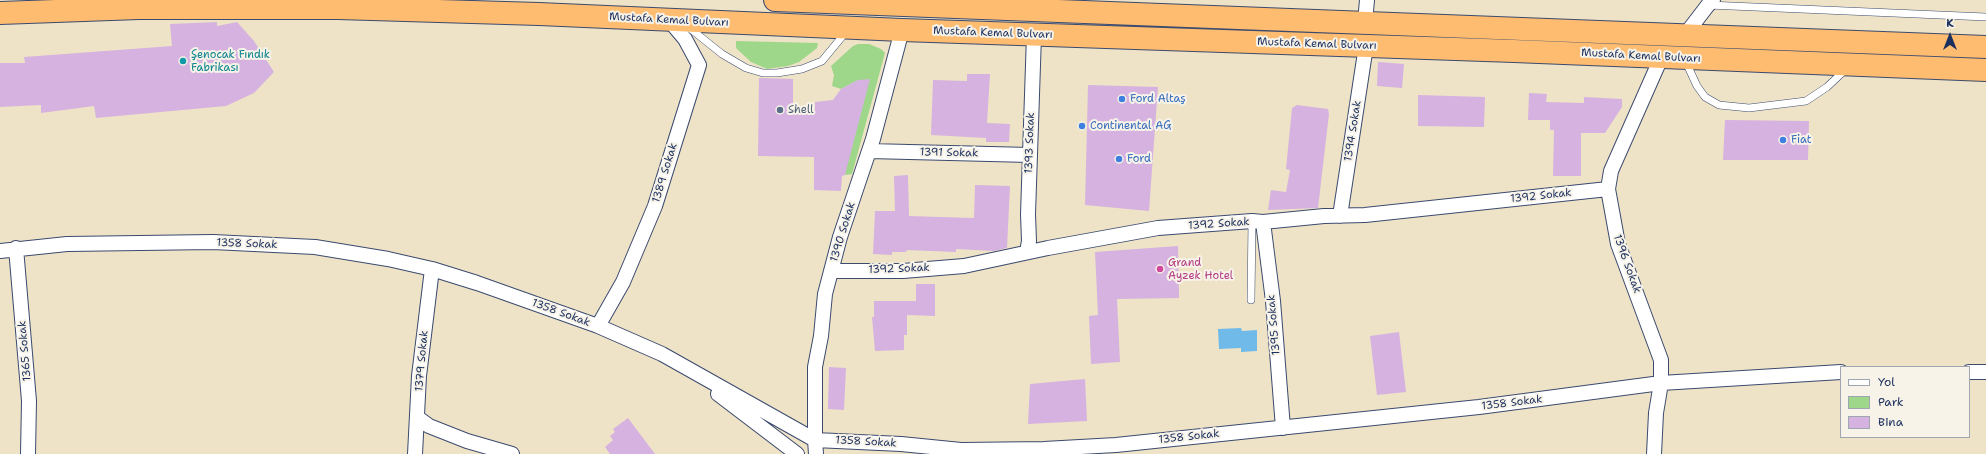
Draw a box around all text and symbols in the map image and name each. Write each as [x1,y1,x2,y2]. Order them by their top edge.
street label: Mustafa Kemal Bulvarı [609,10,729,30]
north arrow [1930,16,1970,56]
text: K [1946,16,1954,31]
street label: Mustafa Kemal Bulvarı [933,24,1053,42]
street label: Mustafa Kemal Bulvarı [1257,35,1377,53]
street label: Mustafa Kemal Bulvarı [1581,46,1701,66]
place label: Şenocak Fındık Fabrikası [191,48,270,74]
marker: Şenocak Fındık Fabrikası [178,56,188,66]
place label: Ford Altaş [1130,92,1186,106]
marker: Ford Altaş [1117,94,1127,104]
street label: 1394 Sokak [1342,100,1364,162]
place label: Shell [788,103,814,117]
marker: Shell [775,105,785,115]
street label: 1393 Sokak [1022,112,1038,174]
place label: Continental AG [1090,119,1171,133]
marker: Continental AG [1077,121,1087,131]
place label: Fiat [1791,133,1812,147]
marker: Fiat [1778,135,1788,145]
street label: 1389 Sokak [650,142,680,204]
street label: 1391 Sokak [920,146,978,160]
place label: Ford [1127,152,1151,166]
marker: Ford [1114,154,1124,164]
street label: 1392 Sokak [1510,186,1572,206]
street label: 1390 Sokak [828,201,858,263]
street label: 1392 Sokak [1188,215,1250,233]
street label: 1396 Sokak [1610,233,1644,295]
street label: 1358 Sokak [216,236,278,252]
place label: Grand Ayzek Hotel [1168,256,1233,282]
street label: 1392 Sokak [868,261,930,277]
marker: Grand Ayzek Hotel [1155,264,1165,274]
street label: 1395 Sokak [1265,294,1283,356]
street label: 1358 Sokak [530,296,592,330]
street label: 1365 Sokak [16,320,34,382]
street label: 1379 Sokak [413,330,431,392]
legend [1840,366,1970,438]
text: Yol [1878,374,1895,390]
street label: 1358 Sokak [1481,393,1543,413]
text: Park [1878,394,1904,410]
text: Bina [1878,414,1903,430]
street label: 1358 Sokak [1158,427,1220,447]
street label: 1358 Sokak [835,434,897,450]

